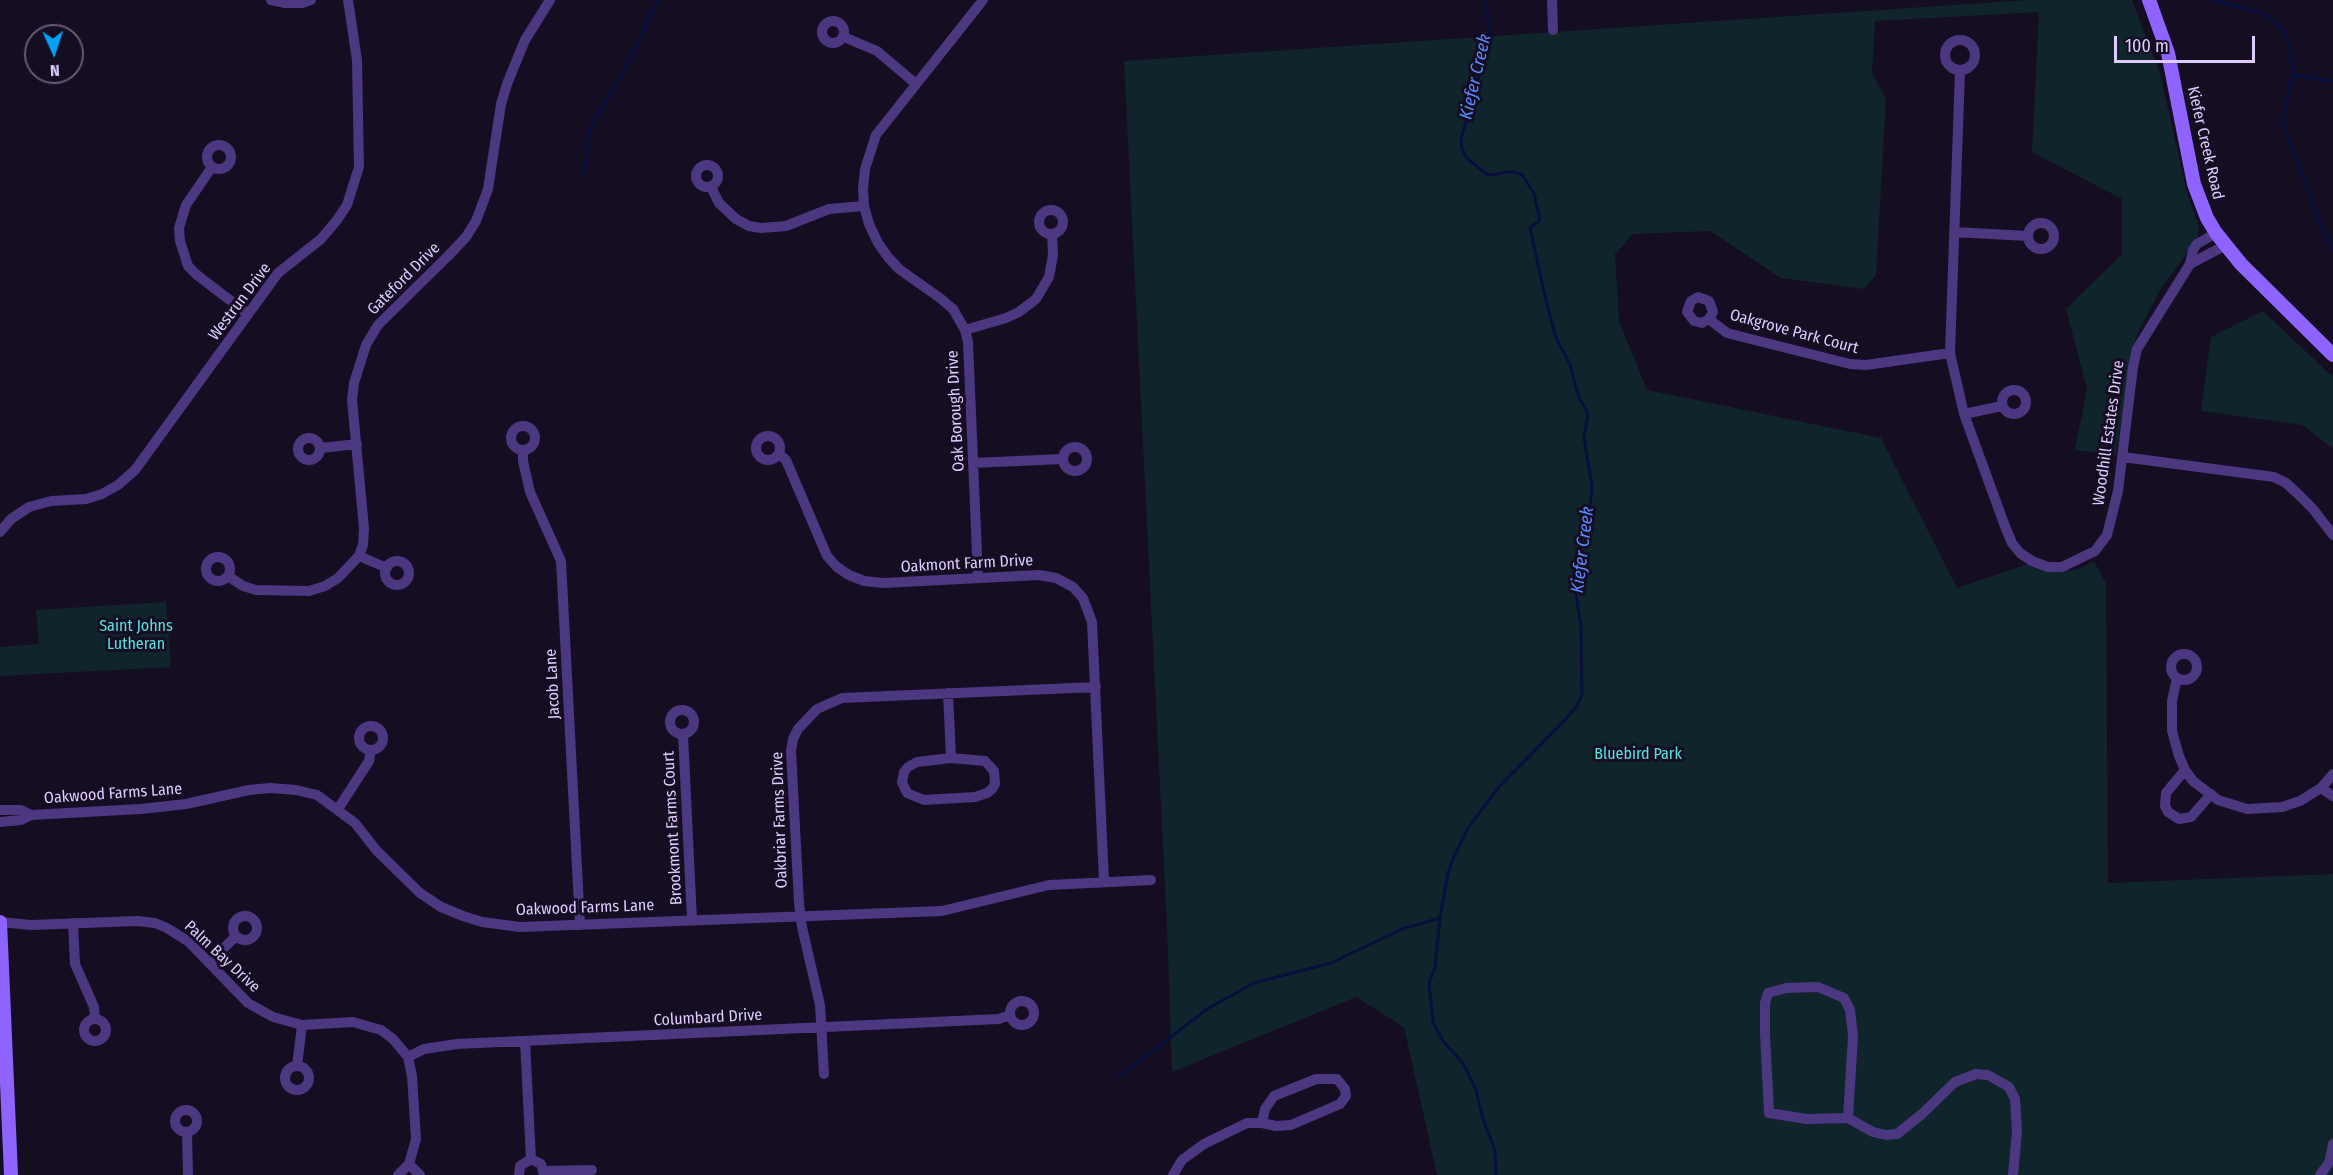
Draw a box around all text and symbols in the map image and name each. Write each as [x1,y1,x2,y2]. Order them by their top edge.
north arrow [24,24,84,84]
scale bar [2117,24,2258,62]
water label: Kiefer Creek [1456,32,1496,122]
text: 100 m [2125,35,2169,57]
text: N [50,61,60,80]
street label: Kiefer Creek Road [2183,85,2227,201]
street label: Gateford Drive [364,239,444,319]
street label: Westrun Drive [205,260,275,344]
street label: Oakgrove Park Court [1728,306,1860,358]
street label: Oak Borough Drive [943,350,969,472]
street label: Woodhill Estates Drive [2089,359,2129,507]
water label: Kiefer Creek [1567,505,1599,595]
street label: Oakmont Farm Drive [900,551,1034,577]
park label: Saint Johns Lutheran [99,617,173,655]
street label: Jacob Lane [542,648,564,720]
park label: Bluebird Park [1594,745,1682,765]
street label: Brookmont Farms Court [659,751,687,905]
street label: Oakbriar Farms Drive [768,751,792,889]
street label: Oakwood Farms Lane [43,780,183,808]
street label: Oakwood Farms Lane [516,896,654,920]
street label: Palm Bay Drive [180,917,264,997]
street label: Columbard Drive [653,1006,763,1030]

